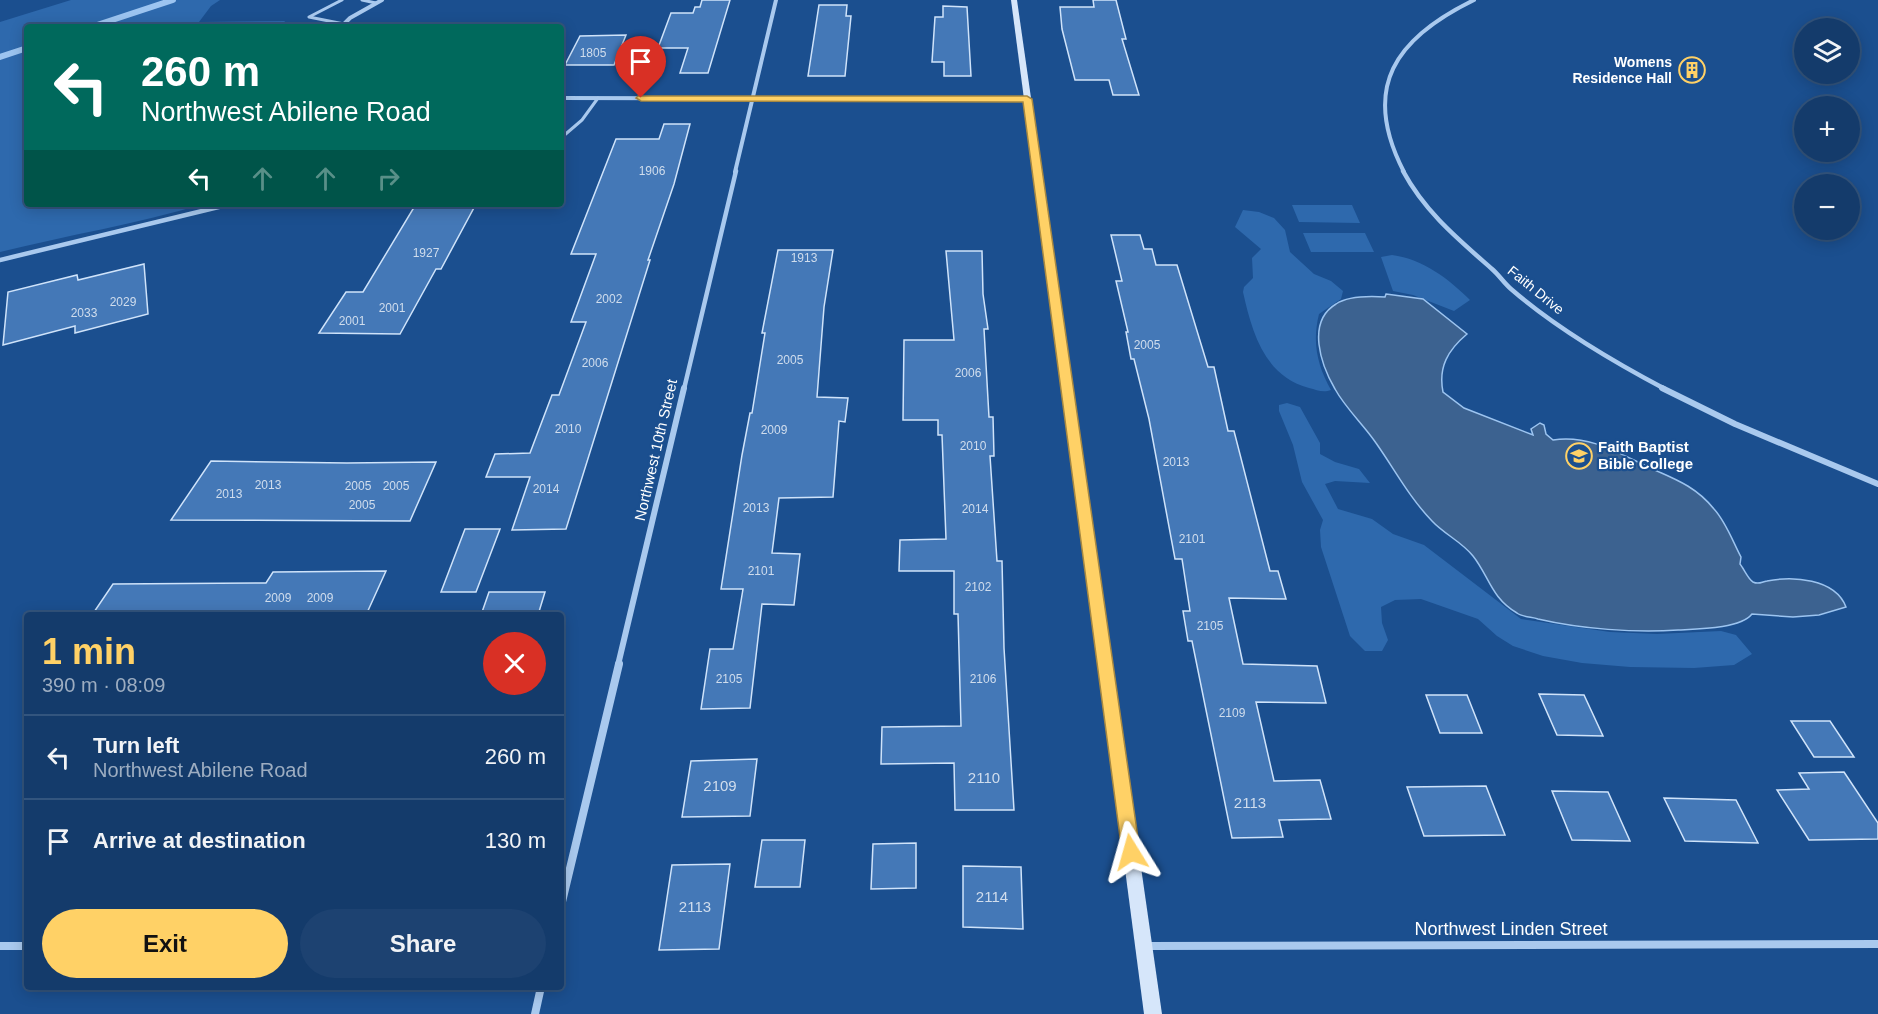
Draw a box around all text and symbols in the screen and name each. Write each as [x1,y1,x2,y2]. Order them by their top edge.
map controls [1794,18,1860,240]
button: layers [1794,18,1860,84]
pin [615,36,666,98]
icon: arrive [624,45,657,78]
house number: 1805 [580,46,607,60]
icon: left [42,48,120,126]
text: 260 m [141,48,260,95]
place label: Womens Residence Hall [1572,54,1672,86]
building icon: Womens Residence Hall [1677,55,1707,85]
button: + [1794,96,1860,162]
text: Northwest Abilene Road [141,97,431,127]
icon: left [183,162,216,195]
icon: ahead [246,162,279,195]
icon: ahead [309,162,342,195]
icon: right [372,162,405,195]
house number: 1906 [639,164,666,178]
button: − [1794,174,1860,240]
house number: 1927 [413,246,440,260]
house number: 1913 [791,251,818,265]
street label: Faith Drive [1505,262,1567,318]
house number: 2002 [596,292,623,306]
house number: 2029 [110,295,137,309]
house number: 2001 [379,301,406,315]
house number: 2033 [71,306,98,320]
house number: 2001 [339,314,366,328]
house number: 2005 [1134,338,1161,352]
house number: 2005 [777,353,804,367]
house number: 2006 [582,356,609,370]
house number: 2006 [955,366,982,380]
street label: Northwest 10th Street [631,376,680,522]
house number: 2010 [555,422,582,436]
house number: 2009 [761,423,788,437]
place label: Faith Baptist Bible College [1598,438,1693,472]
house number: 2010 [960,439,987,453]
school or university icon: Faith Baptist Bible College [1564,441,1594,471]
house number: 2013 [1163,455,1190,469]
house number: 2013 [255,478,282,492]
house number: 2005 [345,479,372,493]
house number: 2005 [383,479,410,493]
house number: 2014 [533,482,560,496]
house number: 2013 [216,487,243,501]
house number: 2005 [349,498,376,512]
house number: 2013 [743,501,770,515]
house number: 2014 [962,502,989,516]
house number: 2101 [1179,532,1206,546]
house number: 2101 [748,564,775,578]
house number: 2102 [965,580,992,594]
house number: 2009 [265,591,292,605]
house number: 2009 [307,591,334,605]
house number: 2105 [1197,619,1224,633]
text: 1 min [42,631,136,672]
button: close [483,632,546,695]
house number: 2105 [716,672,743,686]
house number: 2106 [970,672,997,686]
text: 390 m · 08:09 [42,674,165,696]
house number: 2109 [1219,706,1246,720]
text: Turn left [93,733,179,758]
icon: left [42,741,75,774]
text: 260 m [485,744,546,769]
text: Northwest Abilene Road [93,759,308,781]
house number: 2110 [968,769,1000,786]
house number: 2109 [703,777,737,794]
house number: 2113 [1234,794,1266,811]
position arrow [1099,820,1163,884]
icon: arrive [42,825,75,858]
text: Arrive at destination [93,828,306,853]
text: 130 m [485,828,546,853]
house number: 2114 [976,888,1008,905]
house number: 2113 [679,898,711,915]
button: Exit [42,909,288,978]
button: Share [300,909,546,978]
street label: Northwest Linden Street [1414,919,1608,939]

